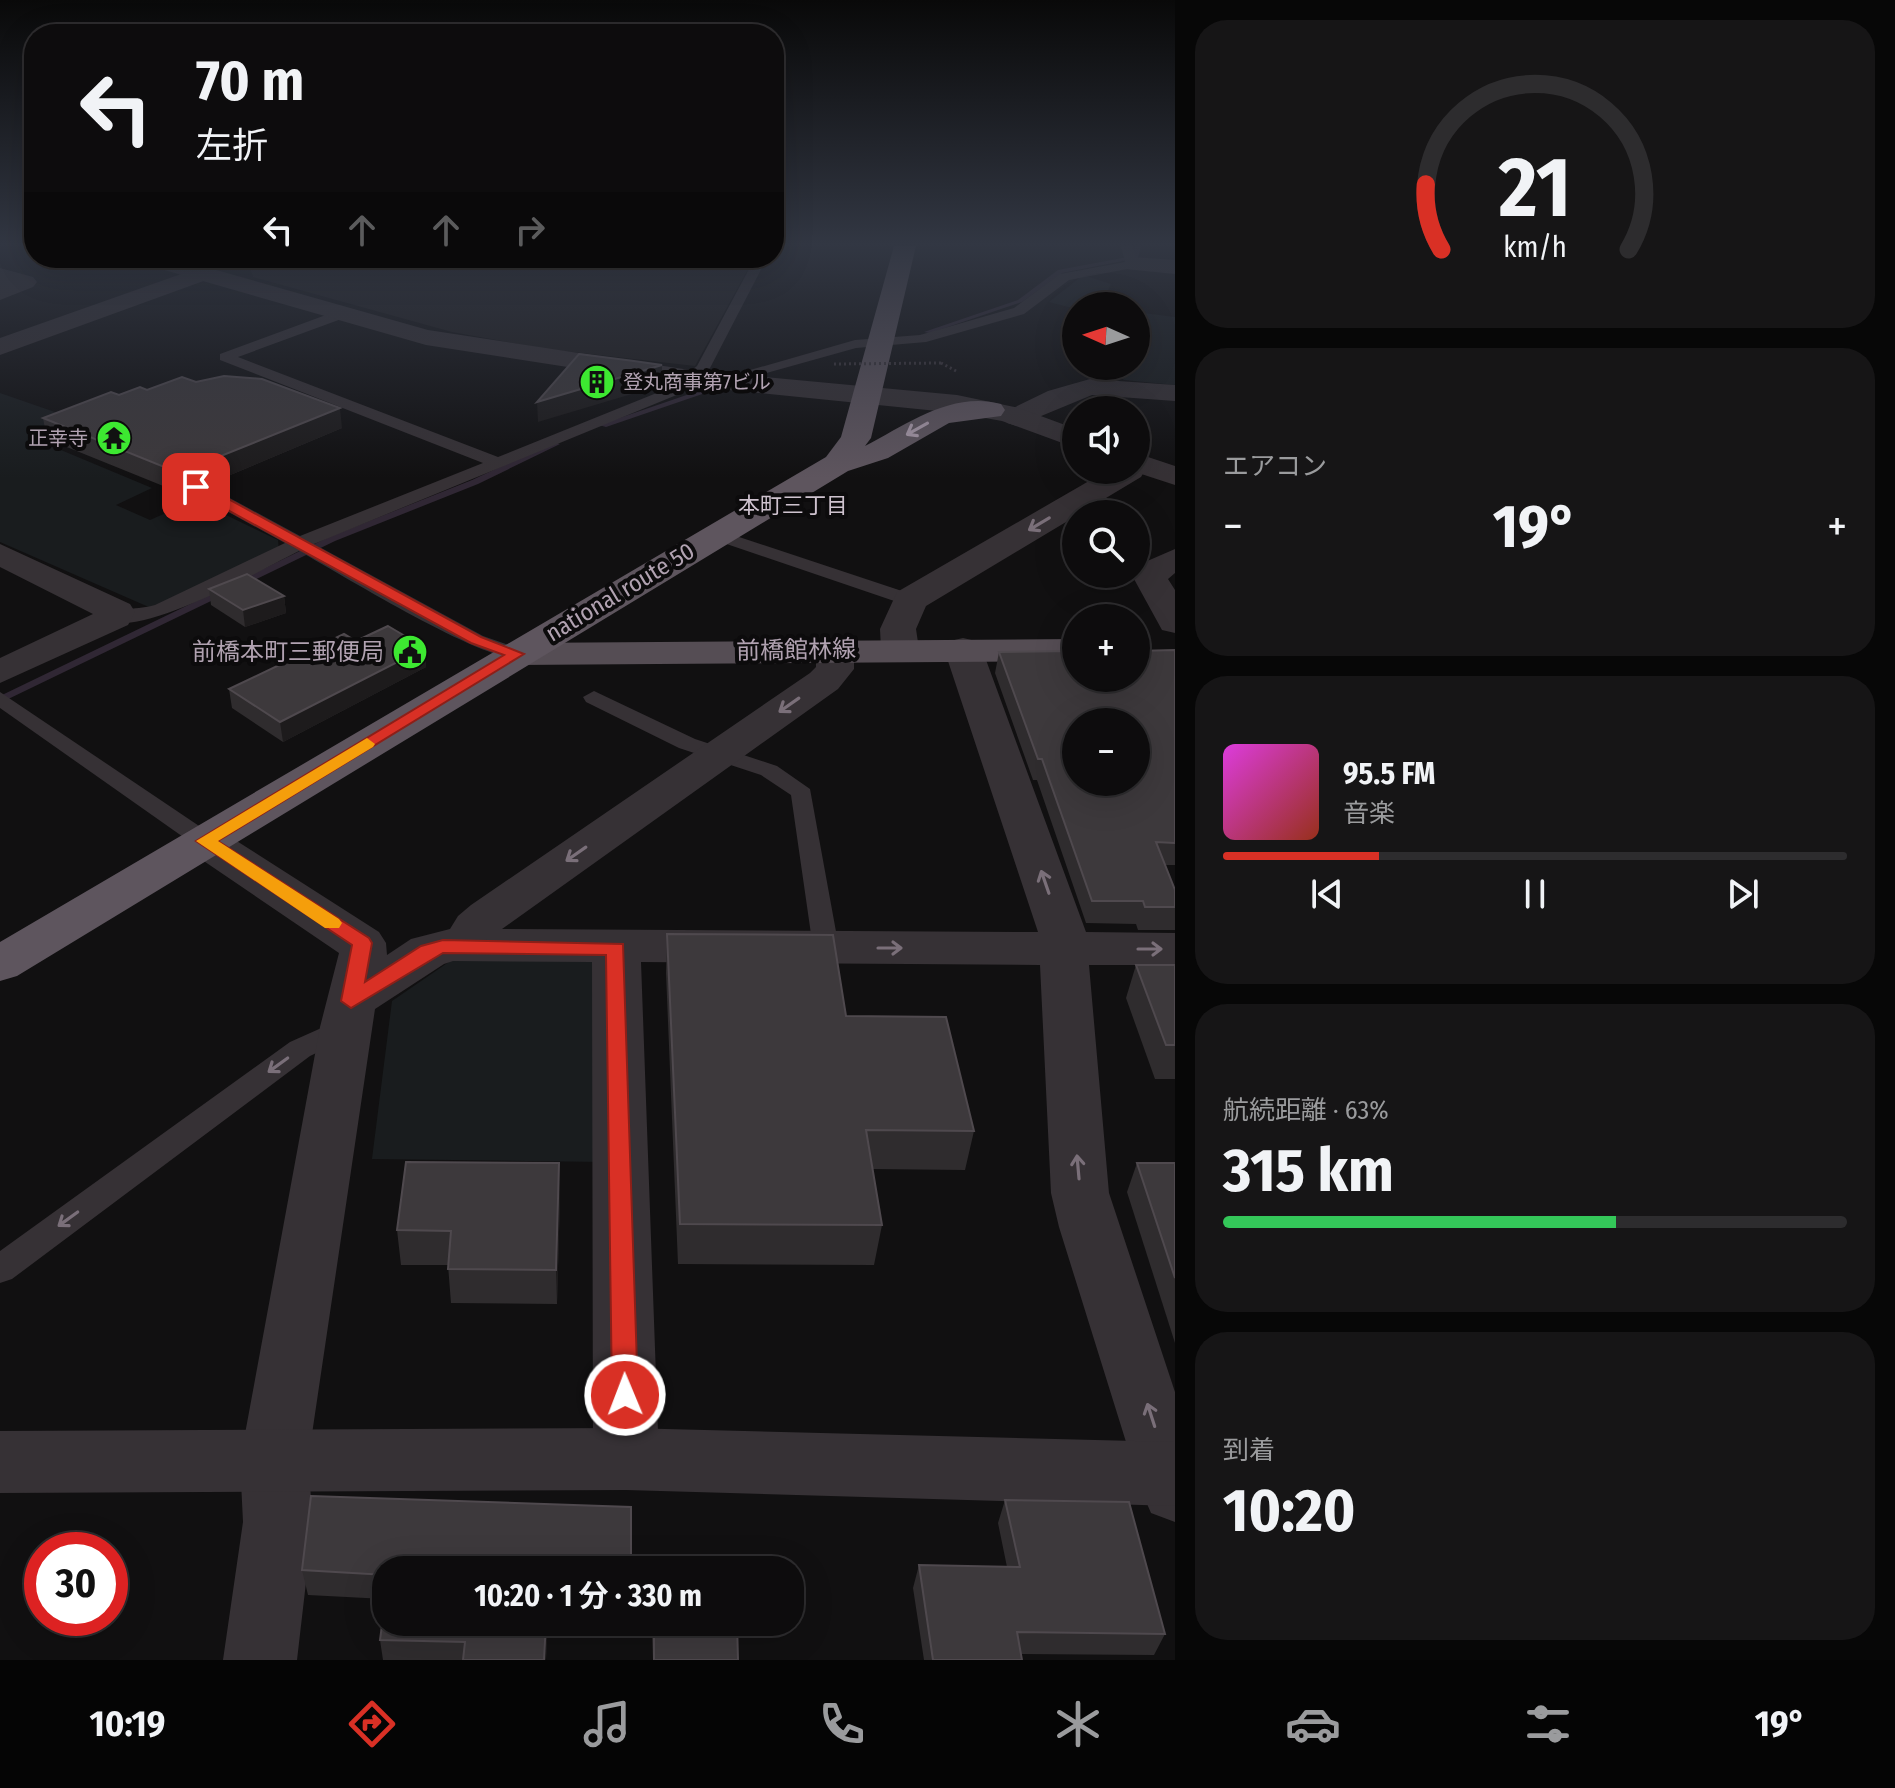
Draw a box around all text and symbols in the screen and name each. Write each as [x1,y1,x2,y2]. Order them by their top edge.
text: 70 m [196,48,304,115]
icon: left [64,56,168,160]
text: 左折 [196,124,268,168]
text: 21 [1498,138,1571,238]
icon: left [256,208,300,252]
icon: ahead [340,208,384,252]
icon: ahead [424,208,468,252]
icon: right [508,208,552,252]
text: km/h [1503,230,1567,265]
north arrow [1062,292,1150,380]
map controls [1062,292,1150,796]
building icon: 登丸商事第7ビル [578,363,616,401]
place label: 登丸商事第7ビル [623,370,771,394]
button: sound [1062,396,1150,484]
temple icon: 正幸寺 [95,419,133,457]
one-way arrow [906,421,929,437]
place label: 正幸寺 [28,426,88,450]
text: エアコン [1223,451,1327,482]
pin [162,453,230,521]
icon: arrive [174,465,218,509]
text: 19° [1493,491,1577,563]
district label: 本町三丁目 [738,492,848,519]
button: search [1062,500,1150,588]
text: − [1223,500,1243,553]
text: + [1827,500,1847,553]
one-way arrow [1028,516,1051,532]
street label: national route 50 [541,537,699,647]
button: + [1062,604,1150,692]
public building icon: 前橋本町三郵便局 [391,633,429,671]
street label: 前橋館林線 [736,635,856,665]
place label: 前橋本町三郵便局 [192,638,384,666]
one-way arrow [779,697,801,713]
button: − [1062,708,1150,796]
text: 95.5 FM [1343,756,1435,792]
text: 音楽 [1343,798,1395,829]
one-way arrow [566,846,588,862]
one-way arrow [1036,870,1051,895]
icon: previous [1305,872,1349,916]
icon: pause [1513,872,1557,916]
icon: next [1721,872,1765,916]
one-way arrow [876,940,903,956]
one-way arrow [1136,941,1163,957]
one-way arrow [268,1056,289,1073]
text: 航続距離 · 63% [1223,1095,1389,1126]
text: 315 km [1223,1135,1394,1207]
one-way arrow [1070,1154,1085,1181]
one-way arrow [58,1211,80,1227]
position arrow [583,1353,667,1437]
one-way arrow [1142,1403,1157,1428]
text: 到着 [1223,1435,1275,1466]
text: 10:20 [1223,1475,1355,1547]
speed limit sign: 30 [24,1532,128,1636]
text: 10:20 · 1 分 · 330 m [474,1578,702,1614]
icon: directions [344,1696,400,1752]
icon: music [579,1696,635,1752]
icon: phone [814,1696,870,1752]
icon: climate [1050,1696,1106,1752]
icon: car [1285,1696,1341,1752]
icon: filters [1520,1696,1576,1752]
text: 10:19 [90,1702,165,1746]
text: 19° [1755,1702,1805,1746]

